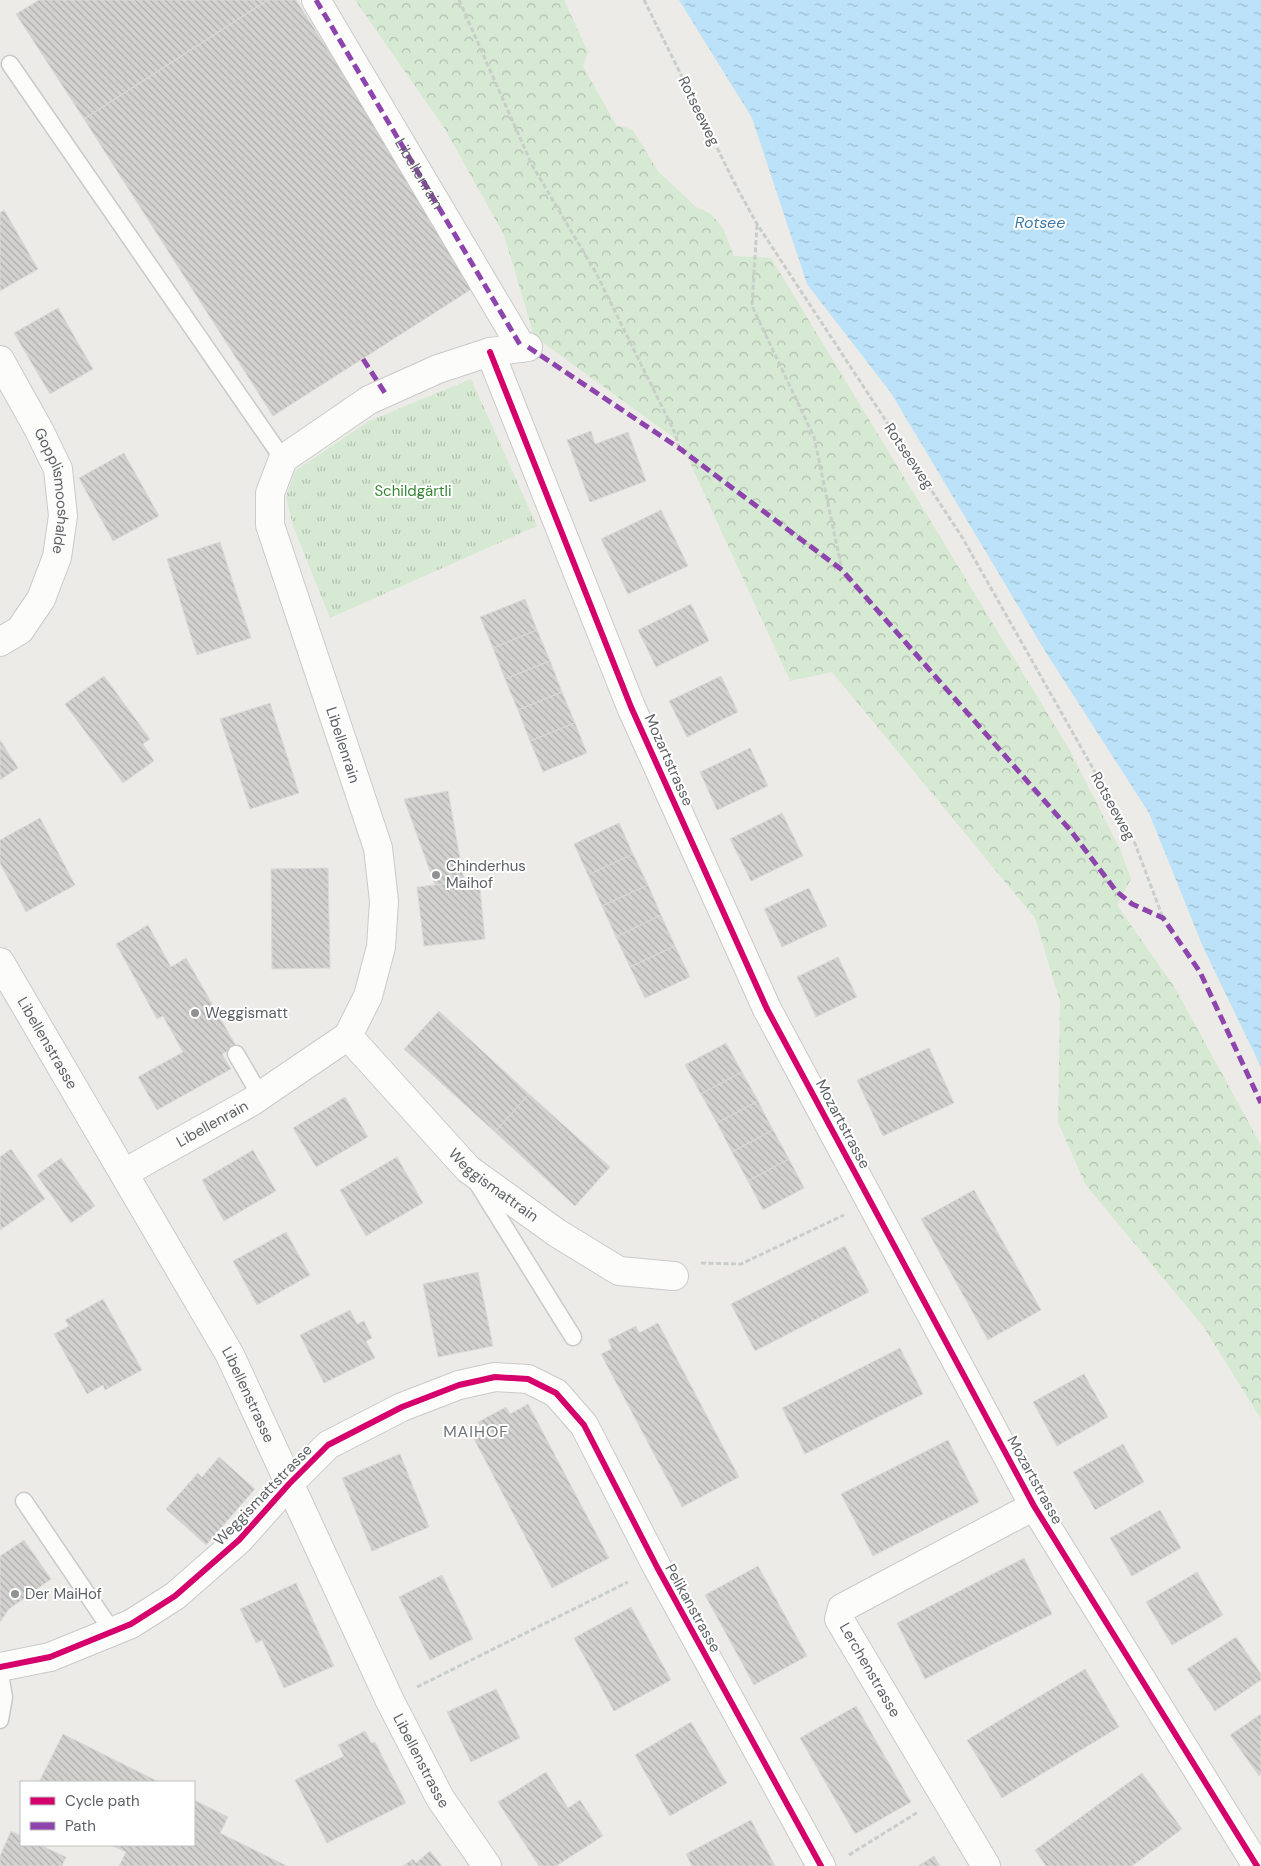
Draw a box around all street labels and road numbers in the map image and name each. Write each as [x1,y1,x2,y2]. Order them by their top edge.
street label: Rotseeweg [674,73,724,149]
street label: Libellenrain [390,135,448,213]
street label: Rotseeweg [880,419,938,493]
street label: Gopplismooshalde [29,424,73,555]
street label: Libellenrain [321,704,365,786]
street label: Mozartstrasse [640,711,698,809]
street label: Rotseeweg [1086,768,1140,844]
street label: Libellenstrasse [13,993,82,1093]
street label: Mozartstrasse [811,1076,875,1172]
street label: Libellenrain [173,1096,252,1152]
street label: Weggismattrain [444,1144,542,1226]
street label: Libellenstrasse [217,1343,279,1446]
street label: Mozartstrasse [1002,1432,1068,1528]
street label: Weggismattstrasse [209,1440,317,1550]
street label: Pelikanstrasse [660,1560,726,1656]
street label: Lerchenstrasse [835,1619,905,1721]
street label: Libellenstrasse [388,1710,454,1812]

